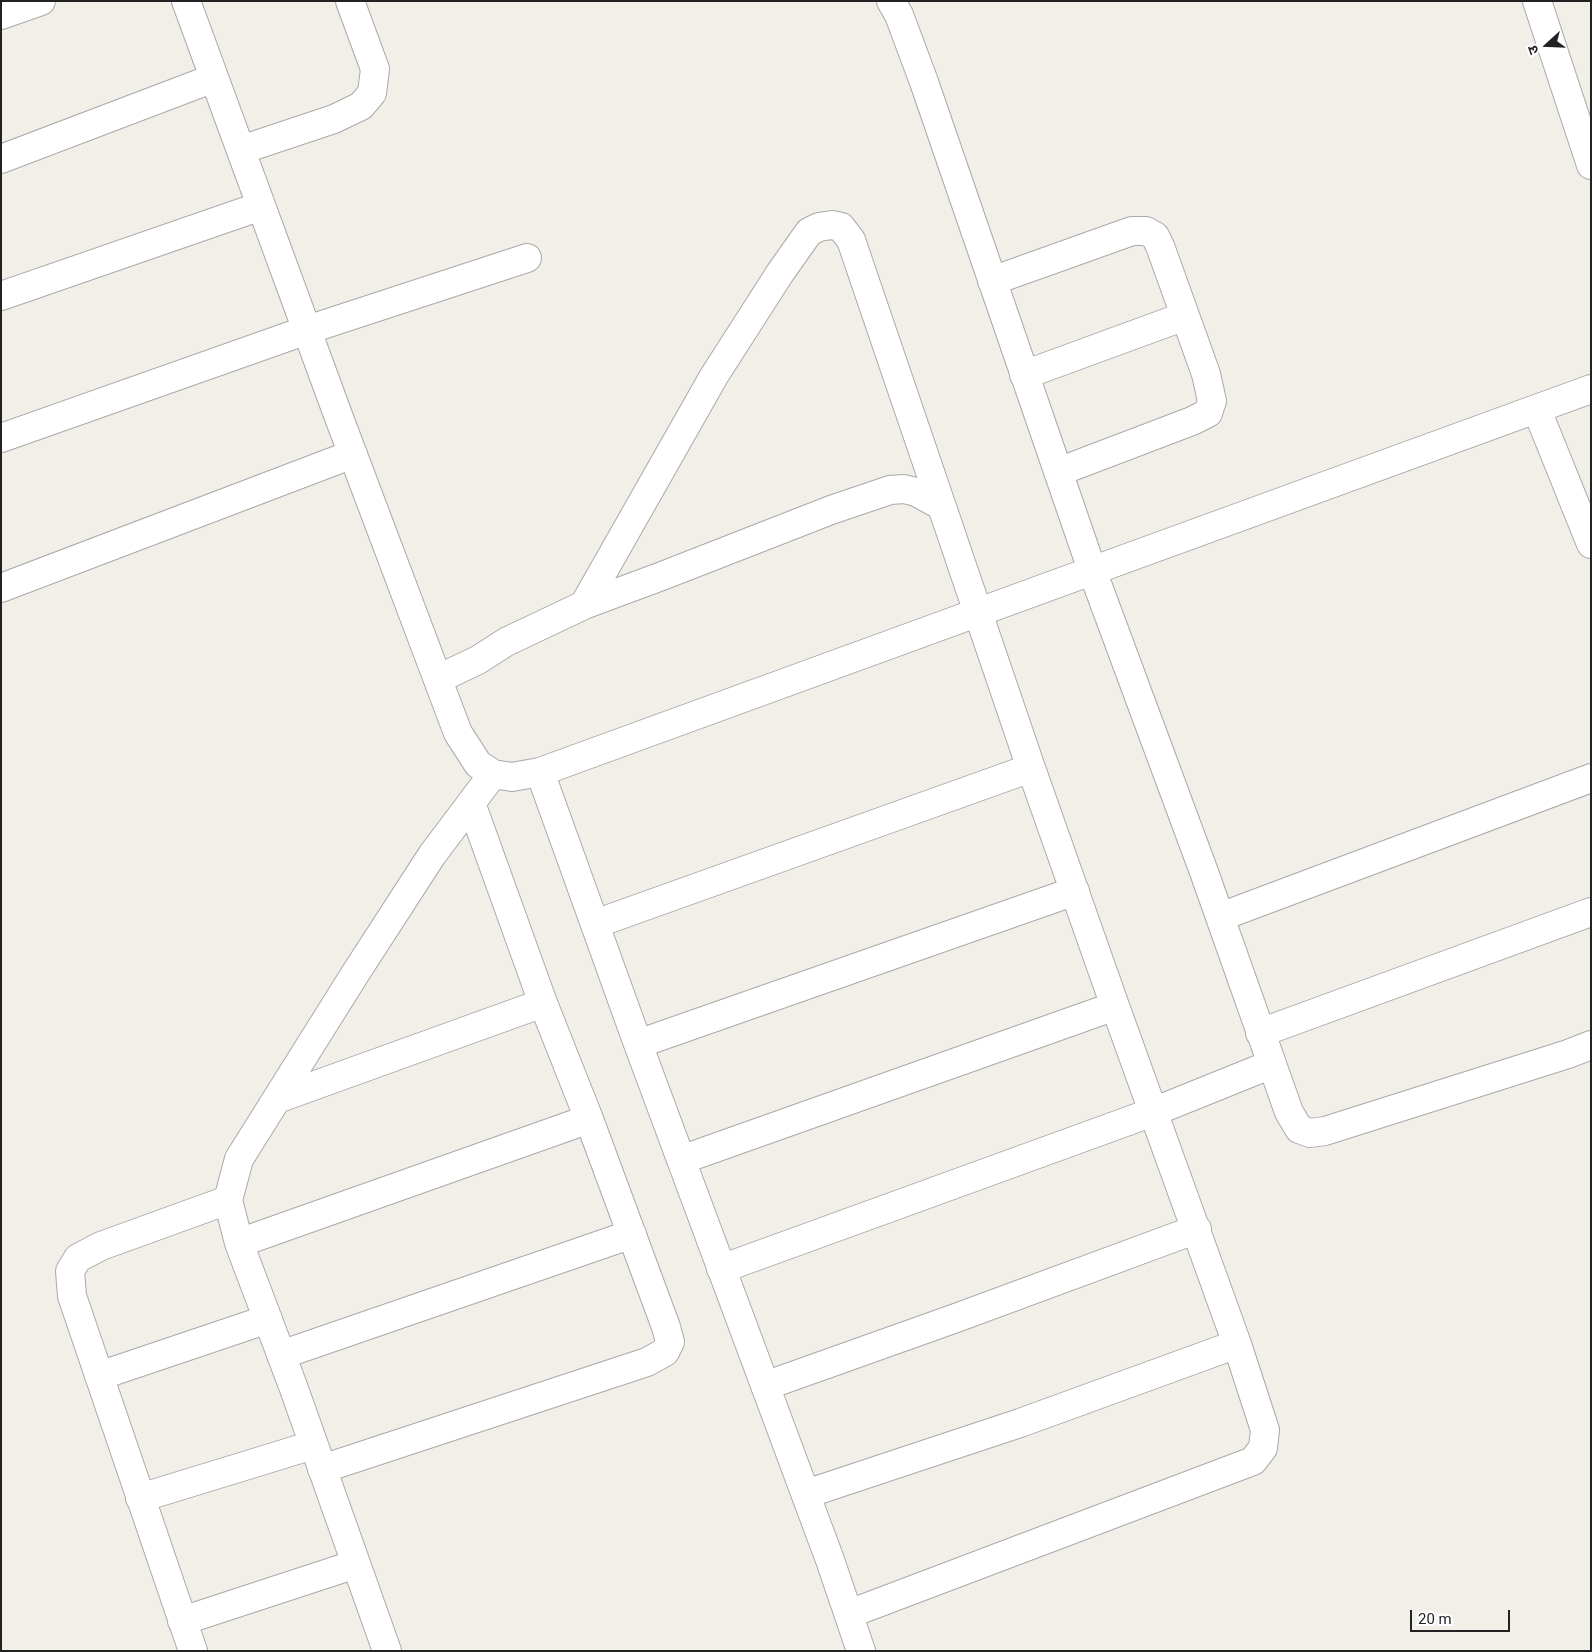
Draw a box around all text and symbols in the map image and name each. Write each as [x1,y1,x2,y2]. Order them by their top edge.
north arrow [1522,20,1572,70]
text: उ [1524,44,1542,57]
scale bar [1412,1600,1512,1632]
text: 20 m [1418,1610,1452,1628]

